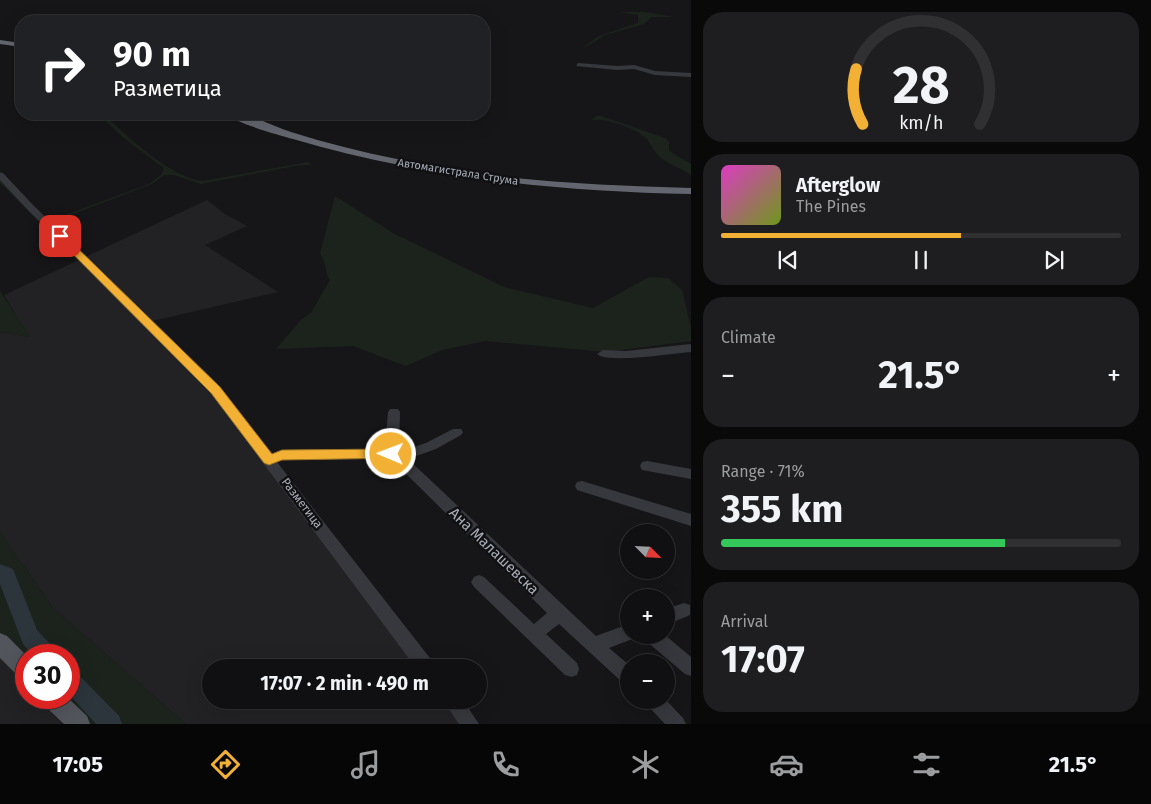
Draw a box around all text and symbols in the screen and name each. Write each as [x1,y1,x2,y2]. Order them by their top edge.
text: 90 m [113,33,191,75]
icon: right [30,35,95,100]
text: 28 [892,54,950,117]
text: Разметица [113,75,222,102]
text: km/h [899,112,943,134]
street label: Автомагистрала Струма [397,156,519,188]
text: Afterglow [796,174,880,197]
text: The Pines [796,197,866,216]
pin [39,215,81,257]
icon: arrive [46,222,74,250]
icon: previous [774,246,802,274]
icon: pause [907,246,935,274]
icon: next [1040,246,1068,274]
text: Climate [721,328,776,347]
text: 21.5° [878,352,964,398]
text: − [721,359,735,392]
text: + [1107,359,1121,392]
position arrow [364,427,416,479]
text: Range · 71% [721,462,805,481]
street label: Разметица [279,475,325,531]
text: 355 km [721,486,843,532]
street label: Ана Малашевска [445,504,543,598]
north arrow [620,524,675,579]
map controls [620,524,675,709]
button: + [620,589,675,644]
text: Arrival [721,612,768,631]
text: 17:07 [721,636,805,682]
speed limit sign: 30 [15,644,80,709]
button: − [620,654,675,709]
text: 17:07 · 2 min · 490 m [260,672,429,695]
icon: directions [208,747,243,782]
icon: music [348,747,383,782]
icon: phone [488,747,523,782]
icon: climate [628,747,663,782]
icon: car [769,747,804,782]
icon: filters [909,747,944,782]
text: 17:05 [53,751,103,778]
text: 21.5° [1049,751,1098,778]

